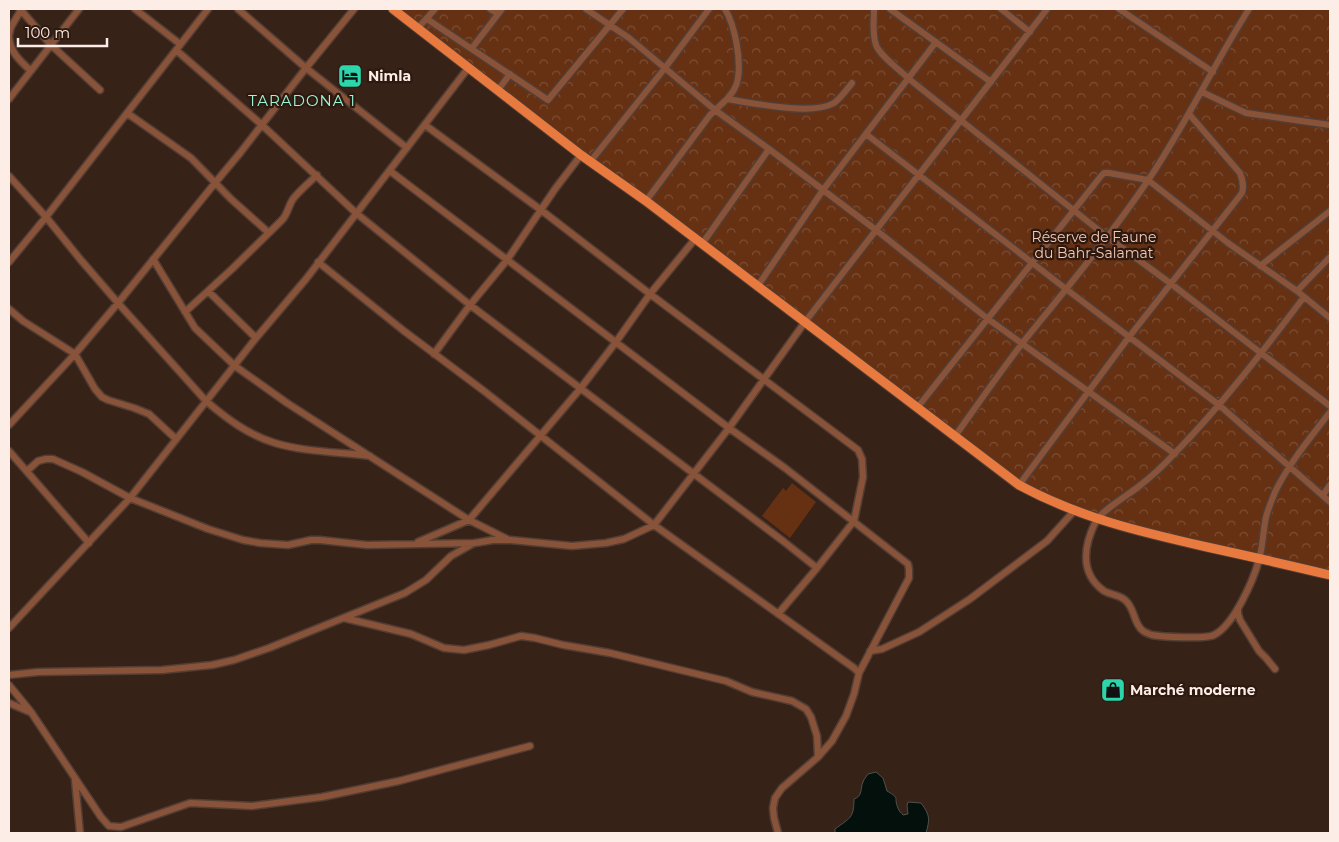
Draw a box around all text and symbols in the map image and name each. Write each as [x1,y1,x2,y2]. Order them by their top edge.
scale bar [18,15,106,47]
text: 100 m [25,23,70,42]
hotel icon: Nimla [337,63,363,89]
place label: Nimla [368,67,411,85]
district label: TARADONA 1 [248,91,356,110]
park label: Réserve de Faune du Bahr-Salamat [1032,228,1156,262]
shop icon: Marché moderne [1100,677,1126,703]
place label: Marché moderne [1130,681,1256,699]

